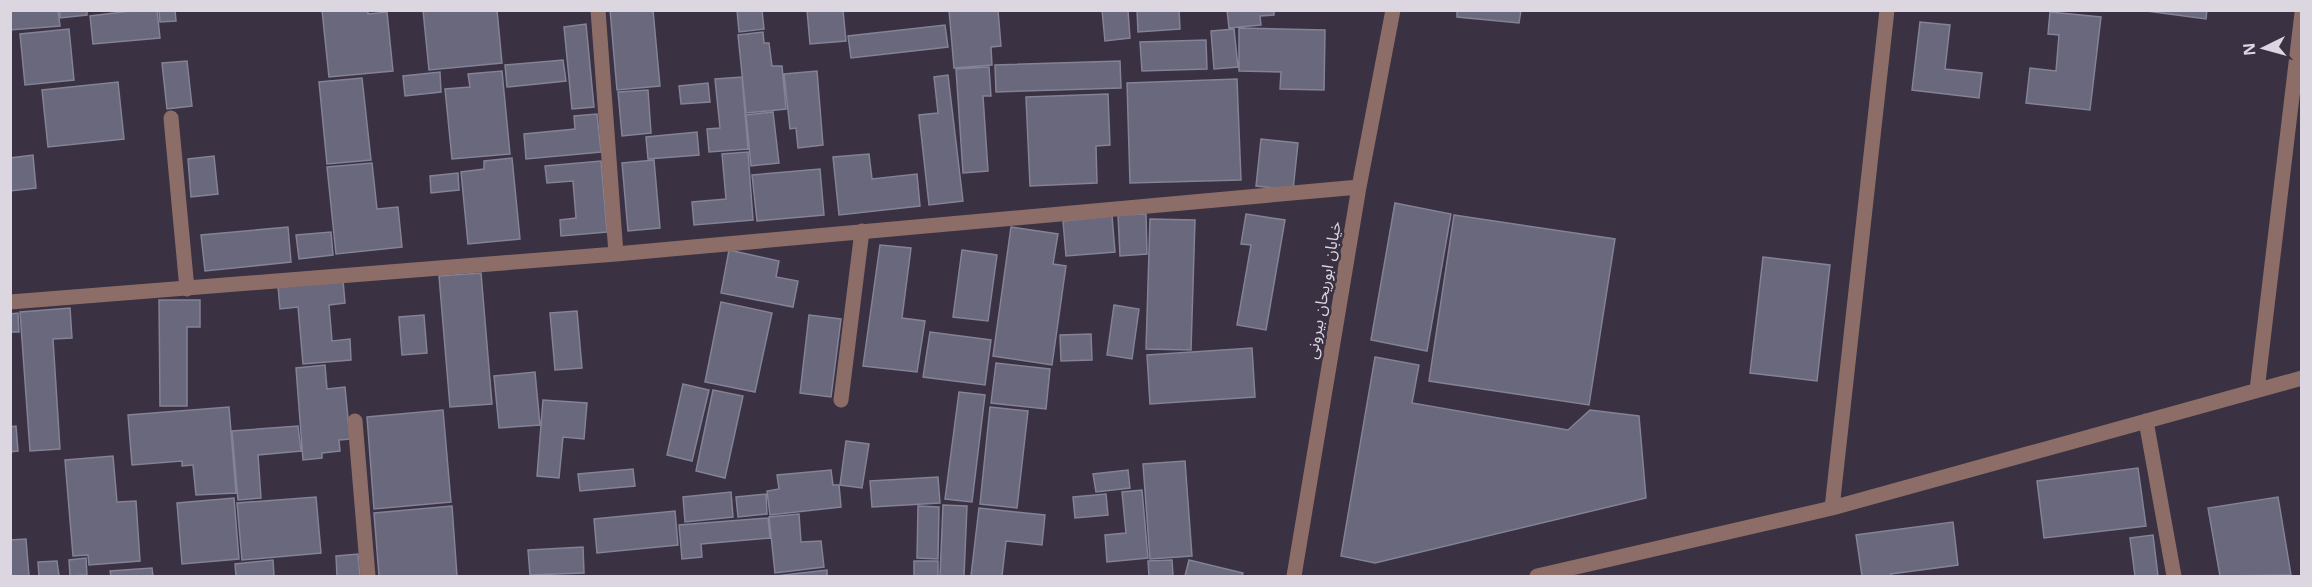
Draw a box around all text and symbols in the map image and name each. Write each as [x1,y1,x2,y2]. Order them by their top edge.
north arrow [2234,18,2294,78]
text: N [2233,41,2268,57]
street label: خیابان ابوریحان بیرونی [1295,218,1353,362]

